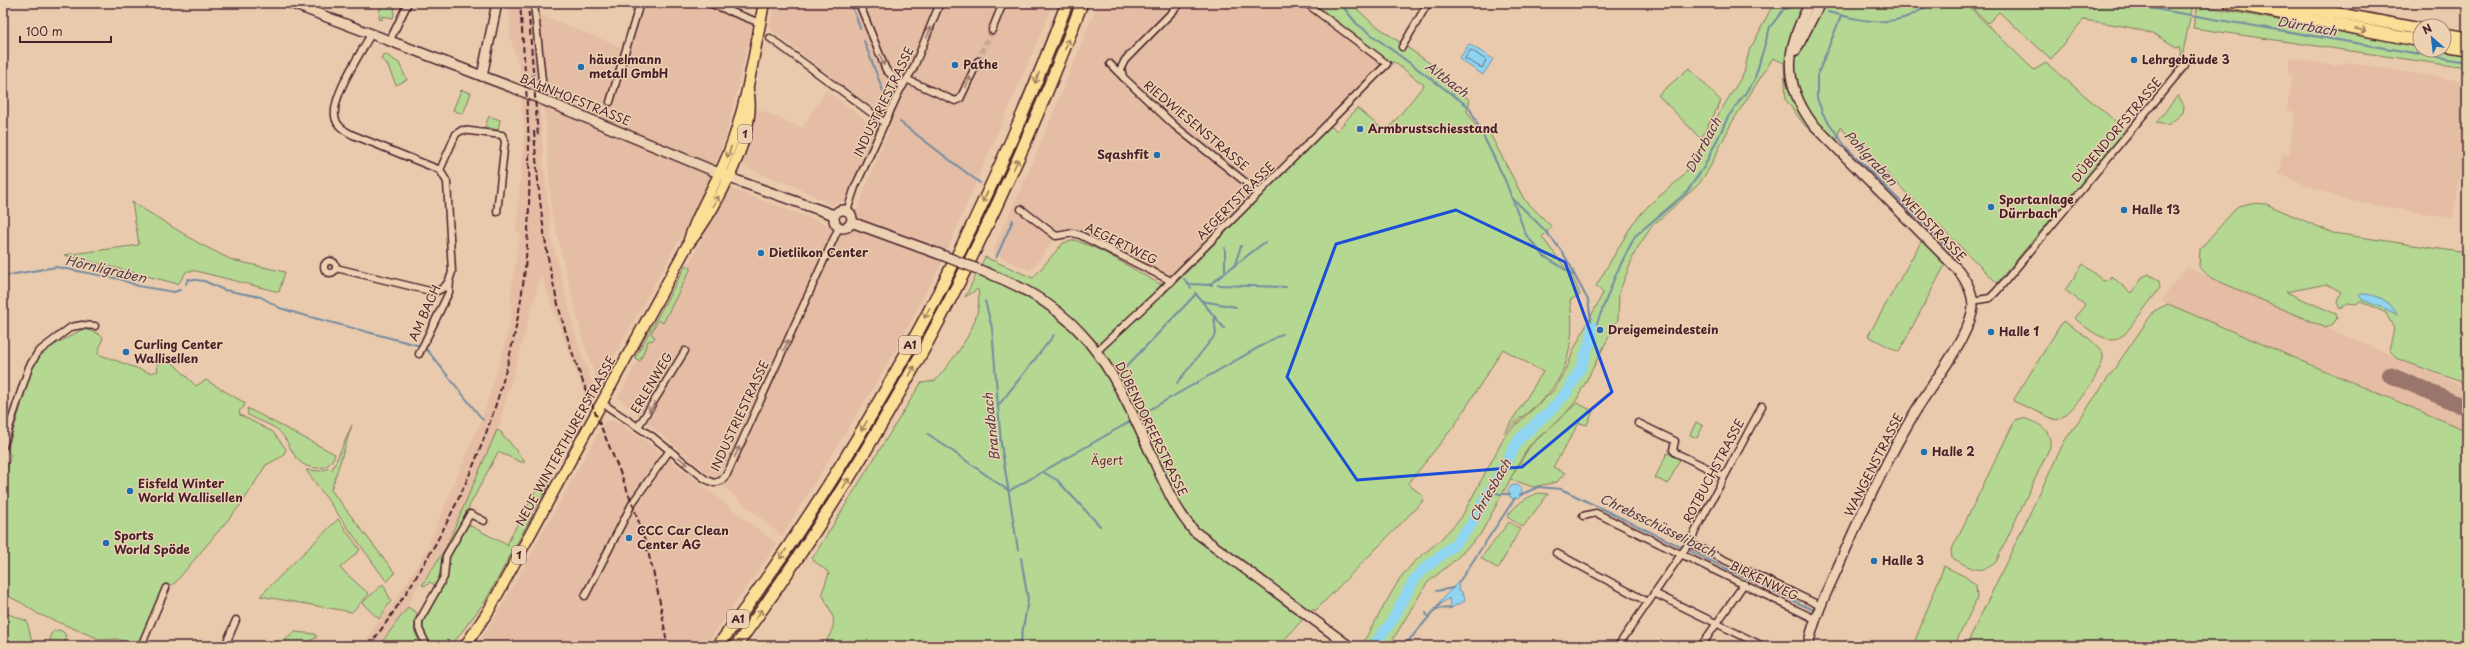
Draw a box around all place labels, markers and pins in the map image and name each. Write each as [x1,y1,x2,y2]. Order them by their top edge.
place label: häuselmann metall GmbH [589,50,668,82]
place label: Lehrgebäude 3 [2142,50,2230,68]
place label: Pathe [963,55,998,73]
marker: Lehrgebäude 3 [2129,55,2139,65]
marker: Pathe [950,60,960,70]
marker: häuselmann metall GmbH [576,62,586,72]
place label: Armbrustschiesstand [1368,119,1498,137]
marker: Armbrustschiesstand [1355,124,1365,134]
place label: Sqashfit [1097,145,1149,163]
marker: Sqashfit [1152,150,1162,160]
place label: Sportanlage Dürrbach [1999,190,2074,222]
place label: Halle 13 [2132,200,2180,218]
marker: Sportanlage Dürrbach [1986,202,1996,212]
marker: Halle 13 [2119,205,2129,215]
place label: Dietlikon Center [769,243,869,261]
marker: Dietlikon Center [756,248,766,258]
place label: Dreigemeindestein [1608,320,1718,338]
place label: Halle 1 [1999,322,2039,340]
marker: Dreigemeindestein [1595,325,1605,335]
marker: Halle 1 [1986,327,1996,337]
place label: Curling Center Wallisellen [134,335,224,367]
marker: Curling Center Wallisellen [121,347,131,357]
place label: Halle 2 [1932,442,1975,460]
marker: Halle 2 [1919,447,1929,457]
place label: Eisfeld Winter World Wallisellen [138,474,243,506]
marker: Eisfeld Winter World Wallisellen [125,486,135,496]
place label: CCC Car Clean Center AG [637,521,729,553]
place label: Sports World Spöde [114,526,190,558]
marker: CCC Car Clean Center AG [624,533,634,543]
marker: Sports World Spöde [101,538,111,548]
place label: Halle 3 [1882,551,1924,569]
marker: Halle 3 [1869,556,1879,566]

